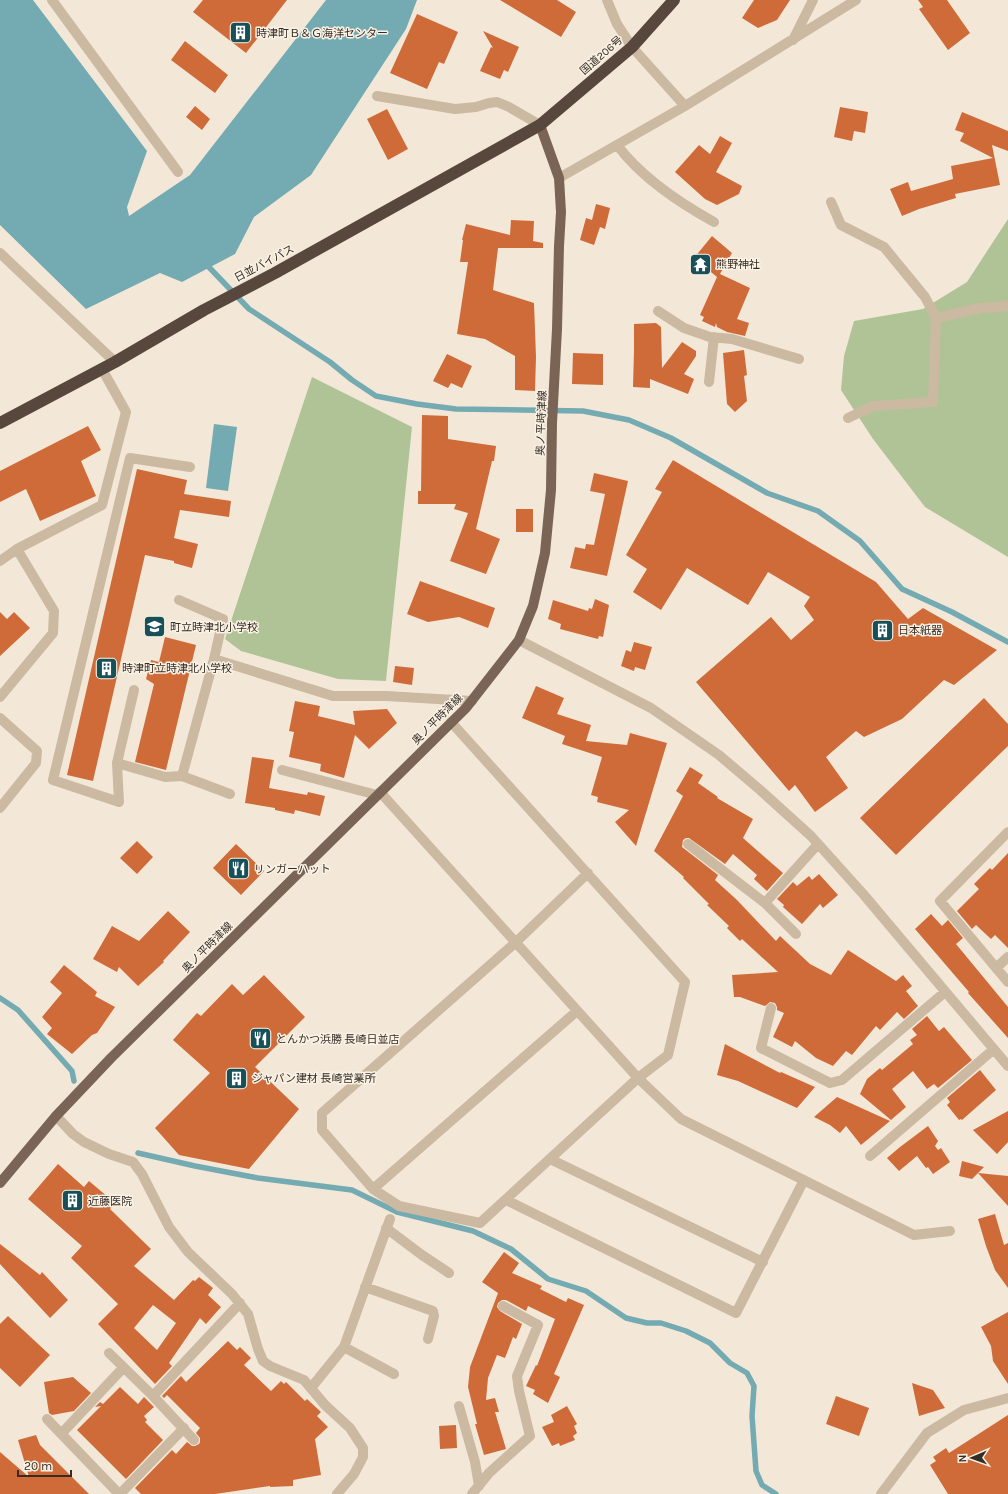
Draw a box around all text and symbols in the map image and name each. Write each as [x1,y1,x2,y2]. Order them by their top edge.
building icon: 時津町Ｂ＆Ｇ海洋センター [228,20,254,46]
place label: 時津町Ｂ＆Ｇ海洋センター [256,27,388,40]
street label: 国道206号 [577,33,625,77]
street label: 日並バイパス [232,242,296,285]
temple icon: 熊野神社 [688,251,714,277]
place label: 熊野神社 [716,258,760,271]
street label: 奥ノ平時津線 [534,390,549,456]
school or university icon: 町立時津北小学校 [141,614,167,640]
building icon: 日本紙器 [869,617,895,643]
place label: 町立時津北小学校 [170,621,258,634]
place label: 日本紙器 [898,624,942,637]
building icon: 時津町立時津北小学校 [93,655,119,681]
place label: 時津町立時津北小学校 [122,662,232,675]
street label: 奥ノ平時津線 [409,691,465,747]
restaurant icon: リンガーハット [225,856,251,882]
place label: リンガーハット [254,863,331,876]
street label: 奥ノ平時津線 [179,919,235,975]
restaurant icon: とんかつ浜勝 長崎日並店 [247,1026,273,1052]
place label: とんかつ浜勝 長崎日並店 [276,1033,400,1046]
building icon: ジャパン建材 長崎営業所 [223,1065,249,1091]
place label: ジャパン建材 長崎営業所 [252,1072,377,1085]
building icon: 近藤医院 [59,1188,85,1214]
place label: 近藤医院 [88,1195,132,1208]
north arrow [952,1438,992,1478]
scale bar [18,1452,71,1478]
text: N [956,1454,969,1463]
text: 20 m [24,1459,52,1473]

